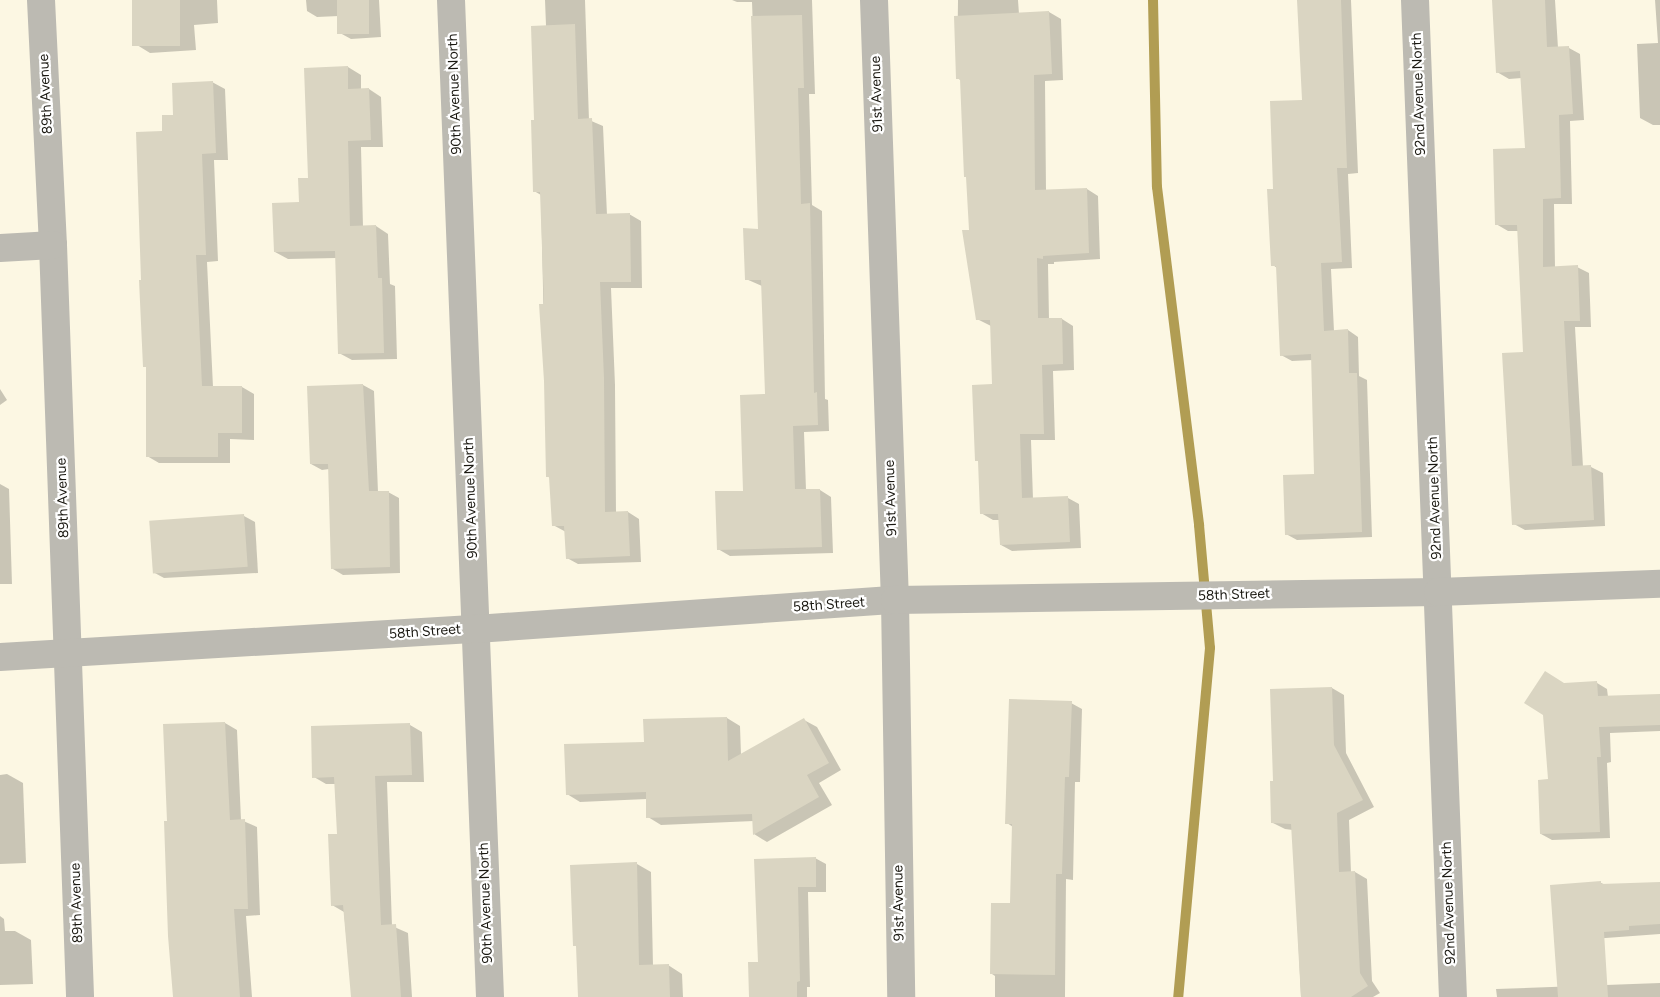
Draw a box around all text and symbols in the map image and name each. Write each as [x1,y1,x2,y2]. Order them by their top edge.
street label: 92nd Avenue North [1408,32,1430,156]
street label: 90th Avenue North [444,33,466,155]
street label: 89th Avenue [36,53,56,135]
street label: 91st Avenue [867,56,887,132]
street label: 92nd Avenue North [1424,436,1446,560]
street label: 90th Avenue North [460,437,482,559]
street label: 89th Avenue [53,458,73,538]
street label: 91st Avenue [881,460,901,536]
street label: 58th Street [1198,585,1270,605]
street label: 58th Street [792,594,866,616]
street label: 58th Street [388,621,462,643]
street label: 92nd Avenue North [1438,841,1460,965]
street label: 90th Avenue North [475,842,497,964]
street label: 89th Avenue [67,863,87,943]
street label: 91st Avenue [890,865,908,941]

